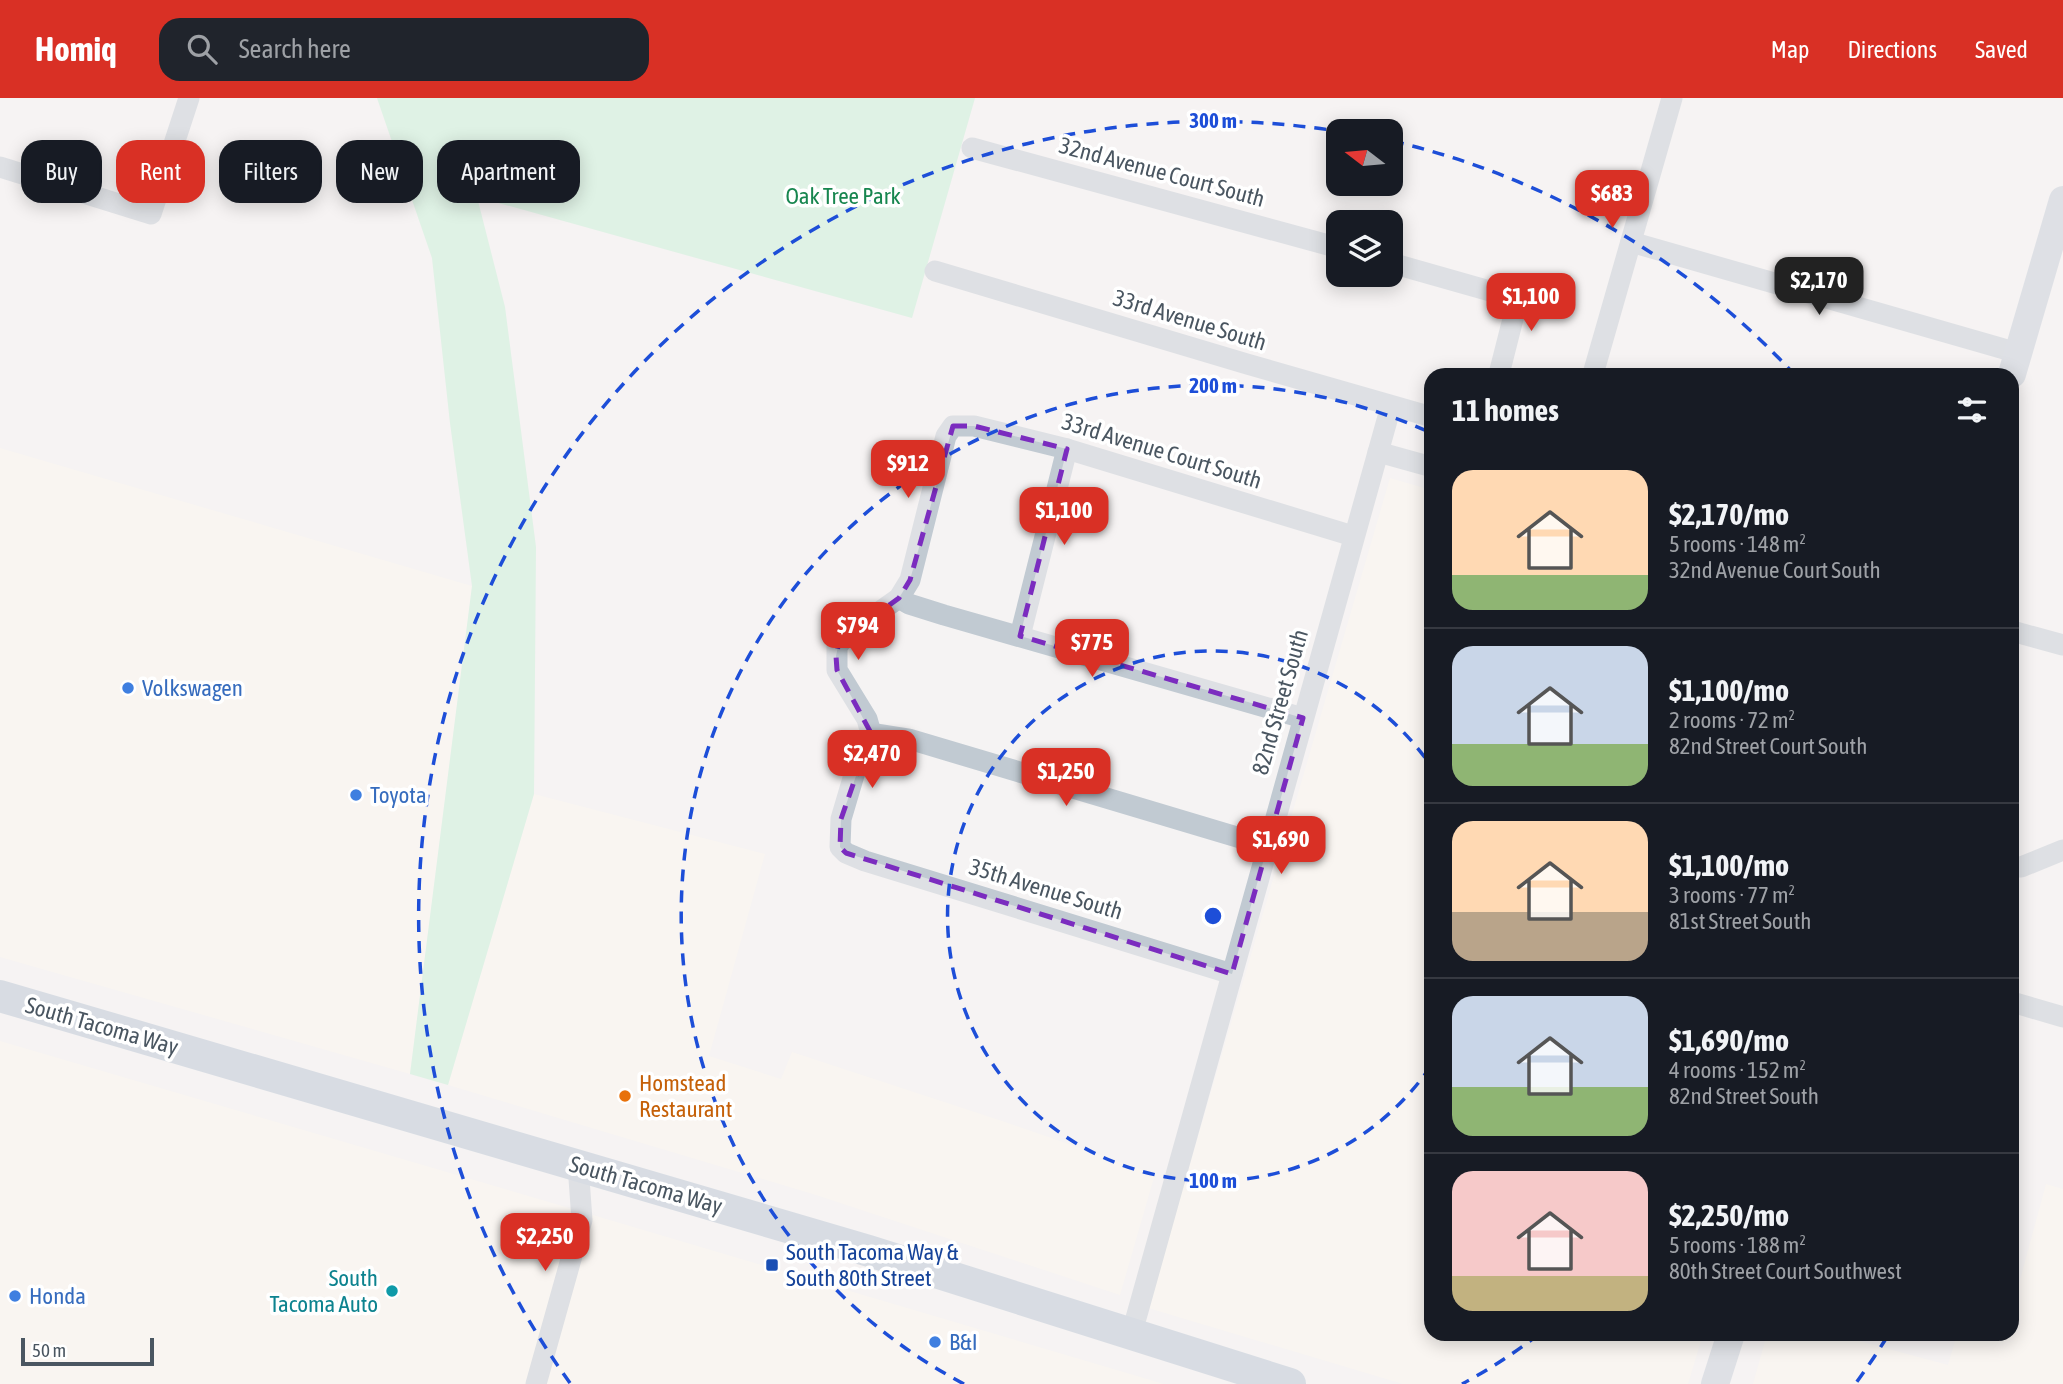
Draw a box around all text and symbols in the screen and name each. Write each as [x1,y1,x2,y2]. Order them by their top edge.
search box [159,18,649,81]
text: Homiq [35,30,117,68]
icon: search [183,30,221,68]
text: Search here [239,34,351,64]
text: Map [1771,36,1809,63]
text: Directions [1847,36,1937,63]
text: Saved [1975,36,2028,63]
text: 300 m [1189,108,1237,132]
north arrow [1326,119,1404,196]
map controls [1326,119,1403,287]
street label: 32nd Avenue Court South [1056,132,1268,212]
chip: Buy [21,140,102,203]
chip: Rent [116,140,205,203]
chip: Filters [219,140,322,203]
chip: New [336,140,423,203]
chip: Apartment [437,140,580,203]
pin: $683 [1571,170,1653,230]
text: $683 [1591,180,1633,206]
park label: Oak Tree Park [785,183,901,209]
button: layers [1326,210,1403,287]
pin: $2,170 [1762,258,1876,317]
text: $2,170 [1791,267,1848,293]
pin: $1,100 [1474,274,1588,333]
text: $1,100 [1503,283,1560,309]
street label: 33rd Avenue South [1110,284,1270,356]
text: 200 m [1189,373,1237,397]
icon: filters [1953,391,1991,429]
text: 11 homes [1452,393,1559,427]
street label: 33rd Avenue Court South [1059,408,1265,494]
pin: $912 [867,440,949,500]
text: $912 [887,450,929,476]
pin: $1,100 [1007,488,1121,547]
text: $1,100 [1036,497,1093,523]
text: $2,170/mo [1669,497,1789,531]
icon: home [1508,498,1592,582]
text: 5 rooms · 148 m² [1669,531,1806,557]
text: 32nd Avenue Court South [1669,557,1881,583]
pin: $794 [817,602,899,662]
text: $794 [837,612,879,638]
pin: $775 [1051,620,1133,679]
street label: 82nd Street South [1247,626,1313,778]
text: $775 [1071,629,1113,655]
text: $1,100/mo [1669,673,1789,707]
icon: home [1508,674,1592,758]
place label: Volkswagen [142,675,243,701]
marker: Volkswagen [120,680,136,696]
text: 2 rooms · 72 m² [1669,707,1795,733]
pin: $2,470 [815,730,929,790]
text: 82nd Street Court South [1669,733,1867,759]
text: $2,470 [844,740,901,766]
pin: $1,250 [1009,748,1123,808]
text: $1,250 [1038,758,1095,784]
place label: Toyota [370,782,427,808]
marker: Toyota [348,787,364,803]
pin: $1,690 [1224,816,1338,876]
text: $1,690 [1253,826,1310,852]
text: $1,100/mo [1669,848,1789,882]
icon: home [1508,849,1592,933]
street label: 35th Avenue South [966,853,1126,925]
text: 3 rooms · 77 m² [1669,882,1795,908]
centre of rings [1201,904,1225,928]
text: 81st Street South [1669,908,1812,934]
street label: South Tacoma Way [23,992,181,1060]
text: $1,690/mo [1669,1023,1789,1057]
icon: home [1508,1024,1592,1108]
text: 4 rooms · 152 m² [1669,1057,1806,1083]
place label: Homstead Restaurant [639,1070,732,1122]
text: 82nd Street South [1669,1083,1819,1109]
marker: Homstead Restaurant [617,1088,633,1104]
street label: South Tacoma Way [567,1151,725,1219]
text: 100 m [1189,1168,1237,1192]
text: $2,250/mo [1669,1198,1789,1232]
icon: home [1508,1199,1592,1283]
pin: $2,250 [488,1214,602,1273]
text: $2,250 [517,1223,574,1249]
text: 5 rooms · 188 m² [1669,1232,1806,1258]
place label: South Tacoma Way & South 80th Street [786,1239,959,1291]
marker: South Tacoma Way & South 80th Street [764,1257,780,1273]
text: 80th Street Court Southwest [1669,1258,1902,1284]
place label: South Tacoma Auto [270,1265,378,1317]
place label: Honda [29,1283,86,1309]
marker: South Tacoma Auto [384,1283,400,1299]
marker: Honda [7,1288,23,1304]
place label: B&I [949,1329,978,1355]
marker: B&I [927,1334,943,1350]
scale bar [21,1335,154,1367]
text: 50 m [32,1339,66,1361]

